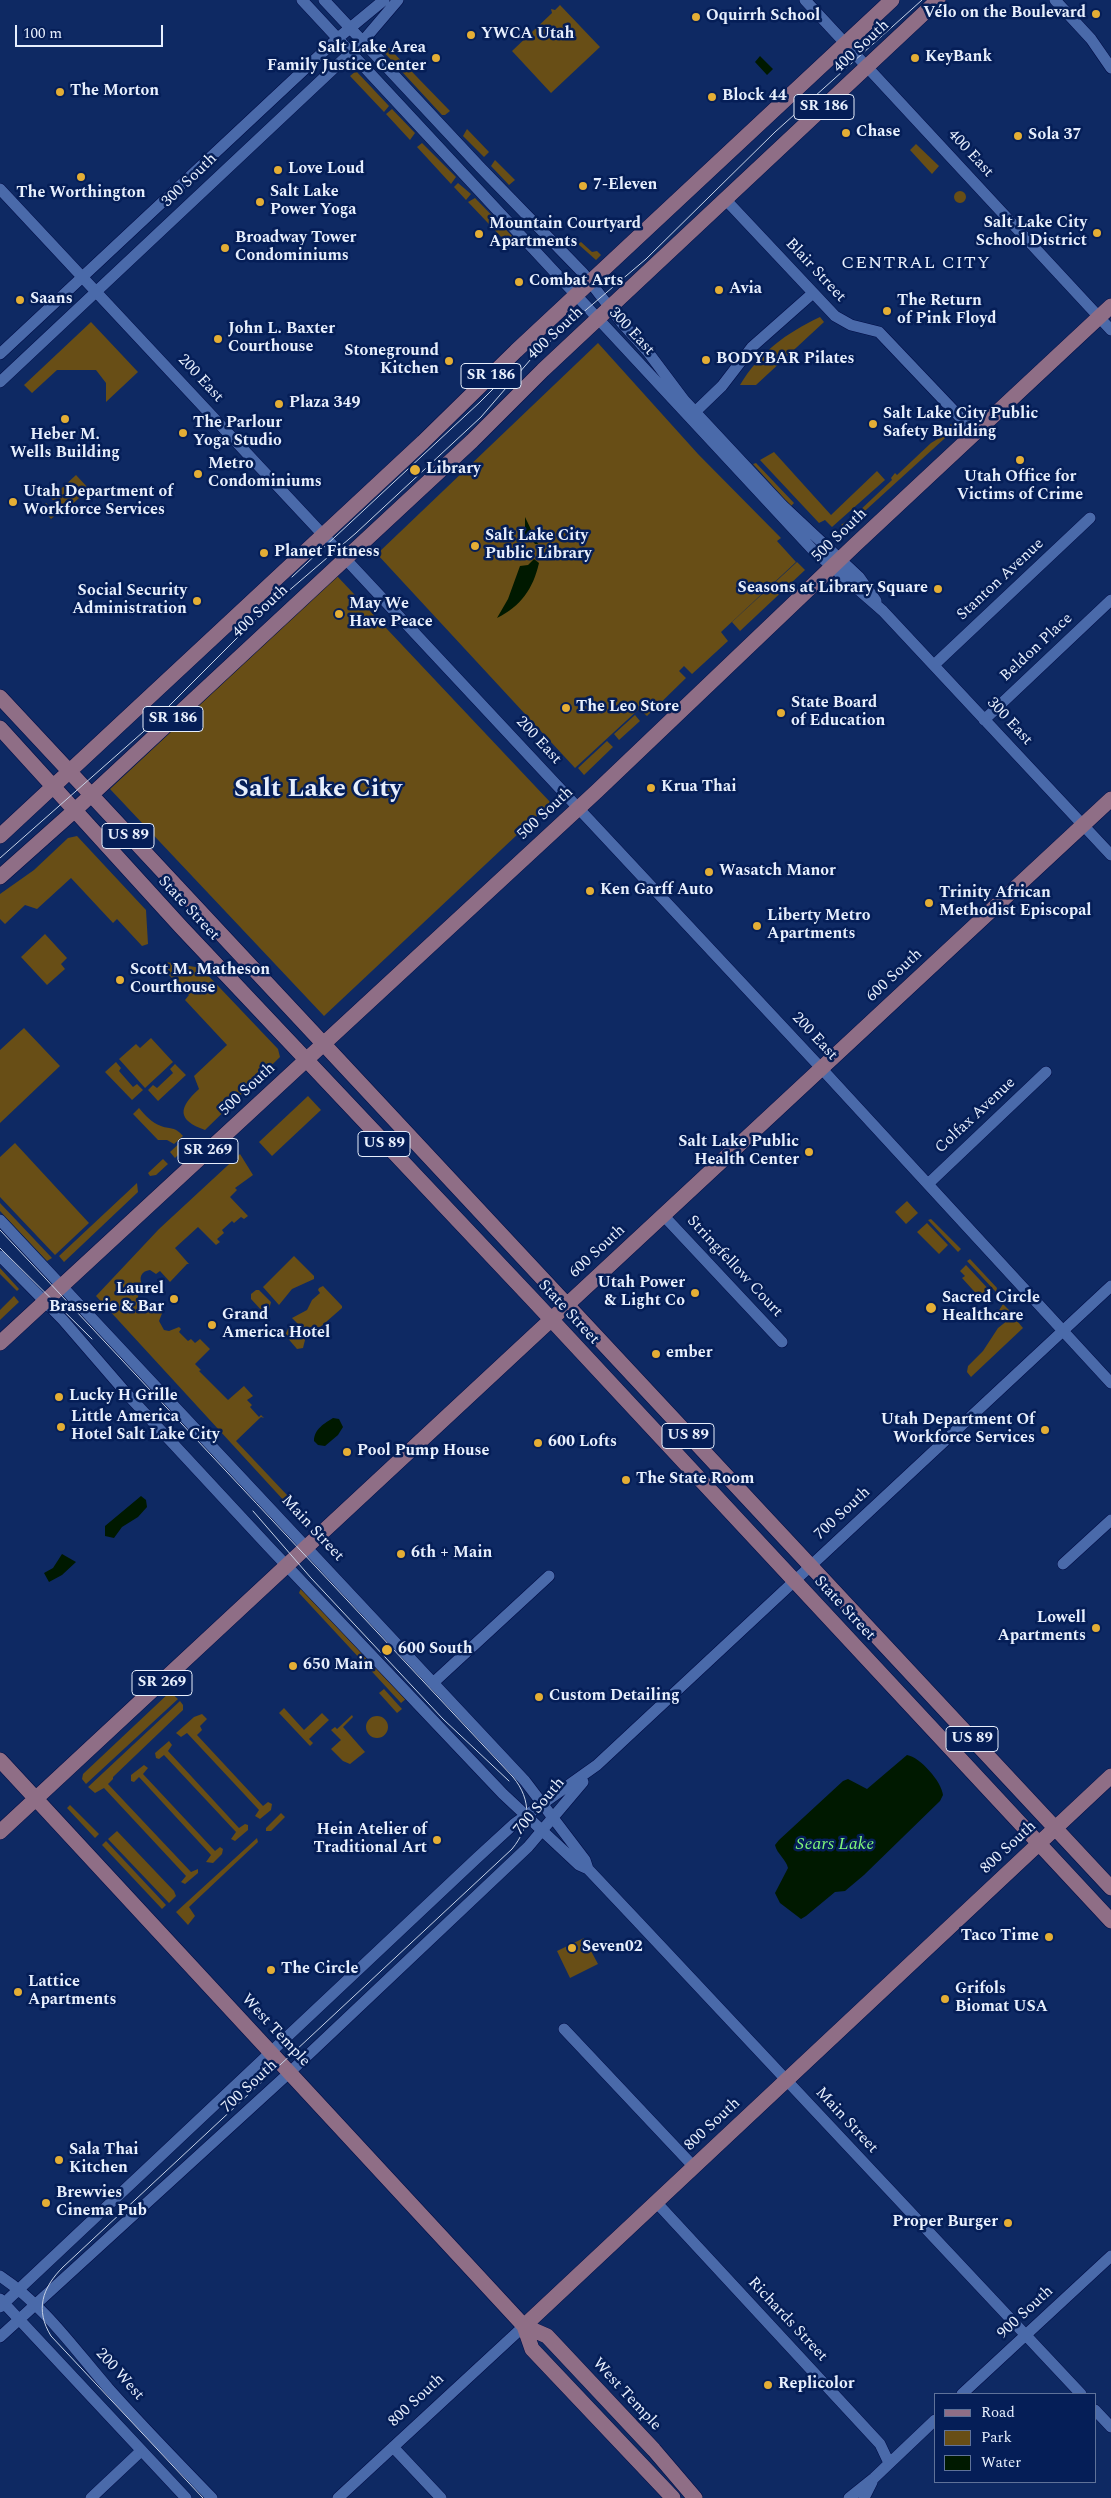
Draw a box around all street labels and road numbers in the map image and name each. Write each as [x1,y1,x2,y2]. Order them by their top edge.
street label: 400 South [830,16,894,78]
road number: SR 186 [794,94,854,120]
street label: 400 East [943,126,997,182]
street label: 300 South [158,150,222,212]
street label: Blair Street [781,235,849,307]
street label: 400 South [524,303,588,365]
street label: 300 East [604,304,658,360]
street label: 200 East [173,351,227,407]
road number: SR 186 [461,364,521,388]
street label: 500 South [808,505,872,567]
street label: Stanton Avenue [954,535,1048,625]
street label: 400 South [229,581,293,643]
street label: Beldon Place [997,610,1077,686]
street label: 300 East [982,694,1036,750]
road number: SR 186 [143,706,203,732]
street label: 200 East [511,713,565,769]
street label: 500 South [514,783,578,845]
road number: US 89 [102,824,154,848]
street label: State Street [153,873,223,945]
street label: 600 South [863,945,927,1007]
street label: 200 East [787,1009,841,1065]
street label: 500 South [216,1059,280,1121]
street label: Colfax Avenue [932,1074,1020,1158]
road number: US 89 [358,1132,410,1156]
road number: SR 269 [178,1138,238,1164]
street label: Stringfellow Court [682,1212,786,1322]
street label: 600 South [566,1221,630,1283]
street label: State Street [533,1277,603,1349]
road number: US 89 [662,1424,714,1448]
street label: 700 South [811,1483,875,1545]
street label: Main Street [277,1492,347,1566]
street label: State Street [809,1573,879,1645]
road number: SR 269 [132,1670,192,1696]
road number: US 89 [946,1726,998,1752]
street label: 700 South [510,1774,570,1840]
street label: 800 South [977,1817,1041,1879]
street label: West Temple [236,1991,314,2071]
street label: 700 South [218,2056,282,2118]
street label: Main Street [811,2084,881,2158]
street label: 800 South [681,2094,745,2156]
street label: Richards Street [743,2274,831,2366]
street label: 900 South [994,2282,1058,2344]
street label: 200 West [91,2345,147,2405]
street label: West Temple [587,2355,665,2435]
street label: 800 South [385,2370,449,2432]

